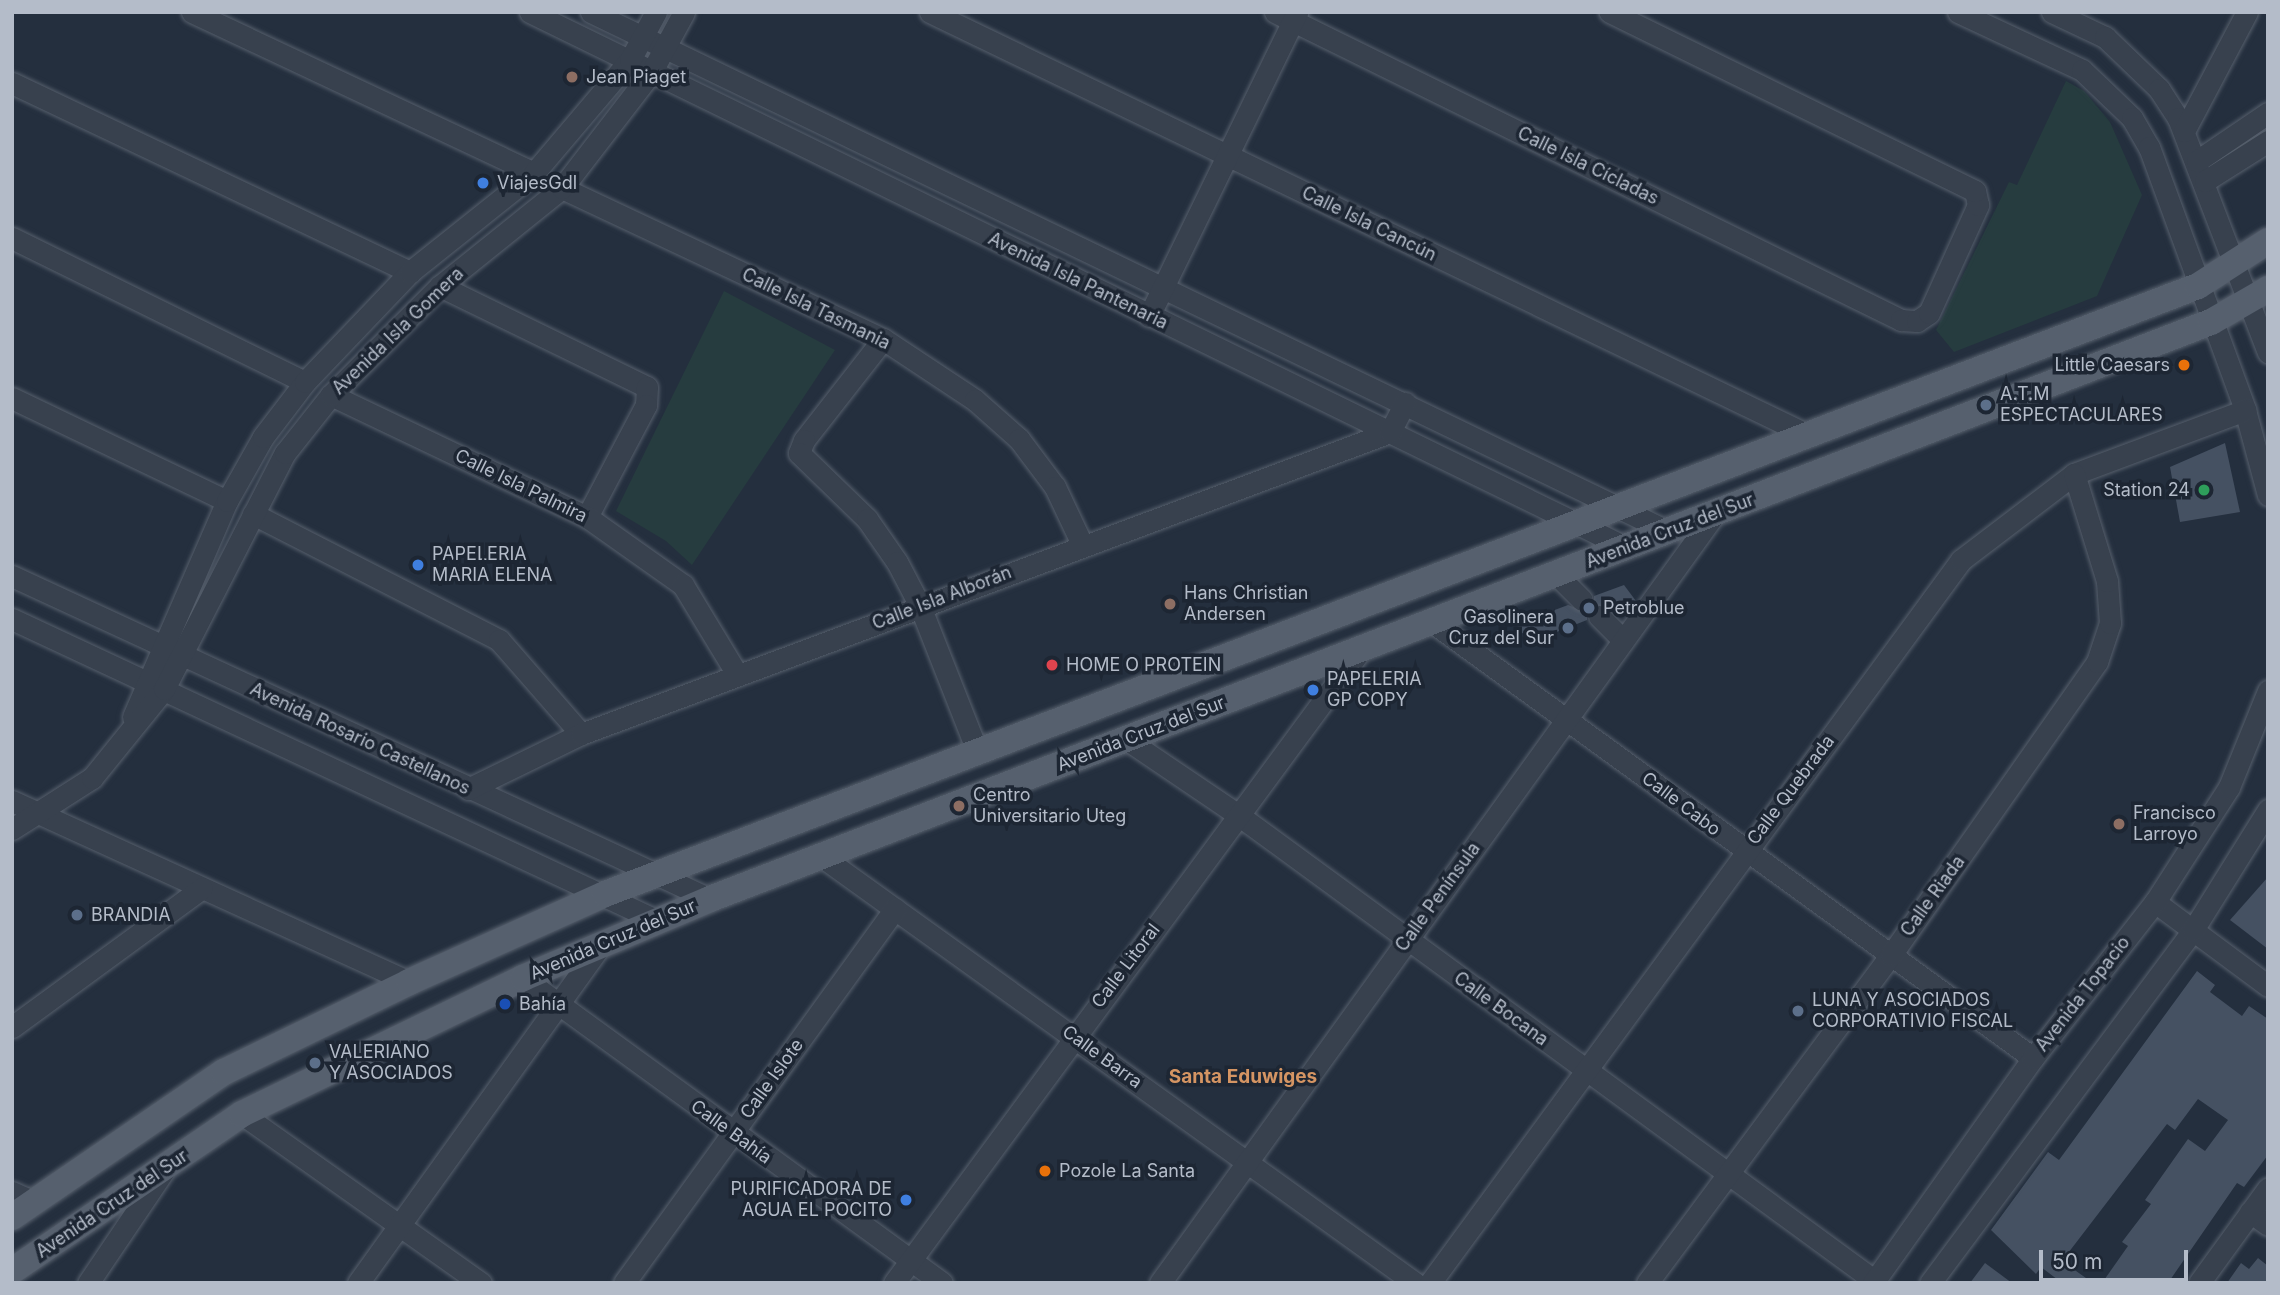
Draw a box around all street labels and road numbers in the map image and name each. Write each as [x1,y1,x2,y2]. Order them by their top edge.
street label: Calle Isla Cícladas [1514,122,1662,210]
street label: Calle Isla Cancún [1298,182,1440,266]
street label: Avenida Isla Pantenaria [985,228,1171,334]
street label: Avenida Isla Gomera [328,263,468,399]
street label: Calle Isla Tasmania [738,264,894,354]
street label: Calle Isla Palmira [451,445,591,527]
street label: Avenida Cruz del Sur [1583,489,1757,573]
street label: Calle Isla Alborán [869,561,1015,635]
street label: Avenida Rosario Castellanos [247,678,473,800]
street label: Avenida Cruz del Sur [1054,692,1228,776]
street label: Calle Quebrada [1743,731,1839,849]
street label: Calle Cabo [1638,768,1724,840]
street label: Calle Península [1391,838,1485,956]
street label: Calle Riada [1896,851,1970,941]
street label: Avenida Cruz del Sur [527,895,699,985]
street label: Calle Litoral [1087,920,1165,1012]
street label: Avenida Topacio [2031,932,2135,1056]
street label: Calle Bocana [1450,968,1552,1050]
street label: Calle Barra [1058,1021,1146,1093]
street label: Calle Islote [736,1035,808,1123]
street label: Calle Bahía [686,1095,776,1169]
street label: Avenida Cruz del Sur [32,1145,192,1263]

